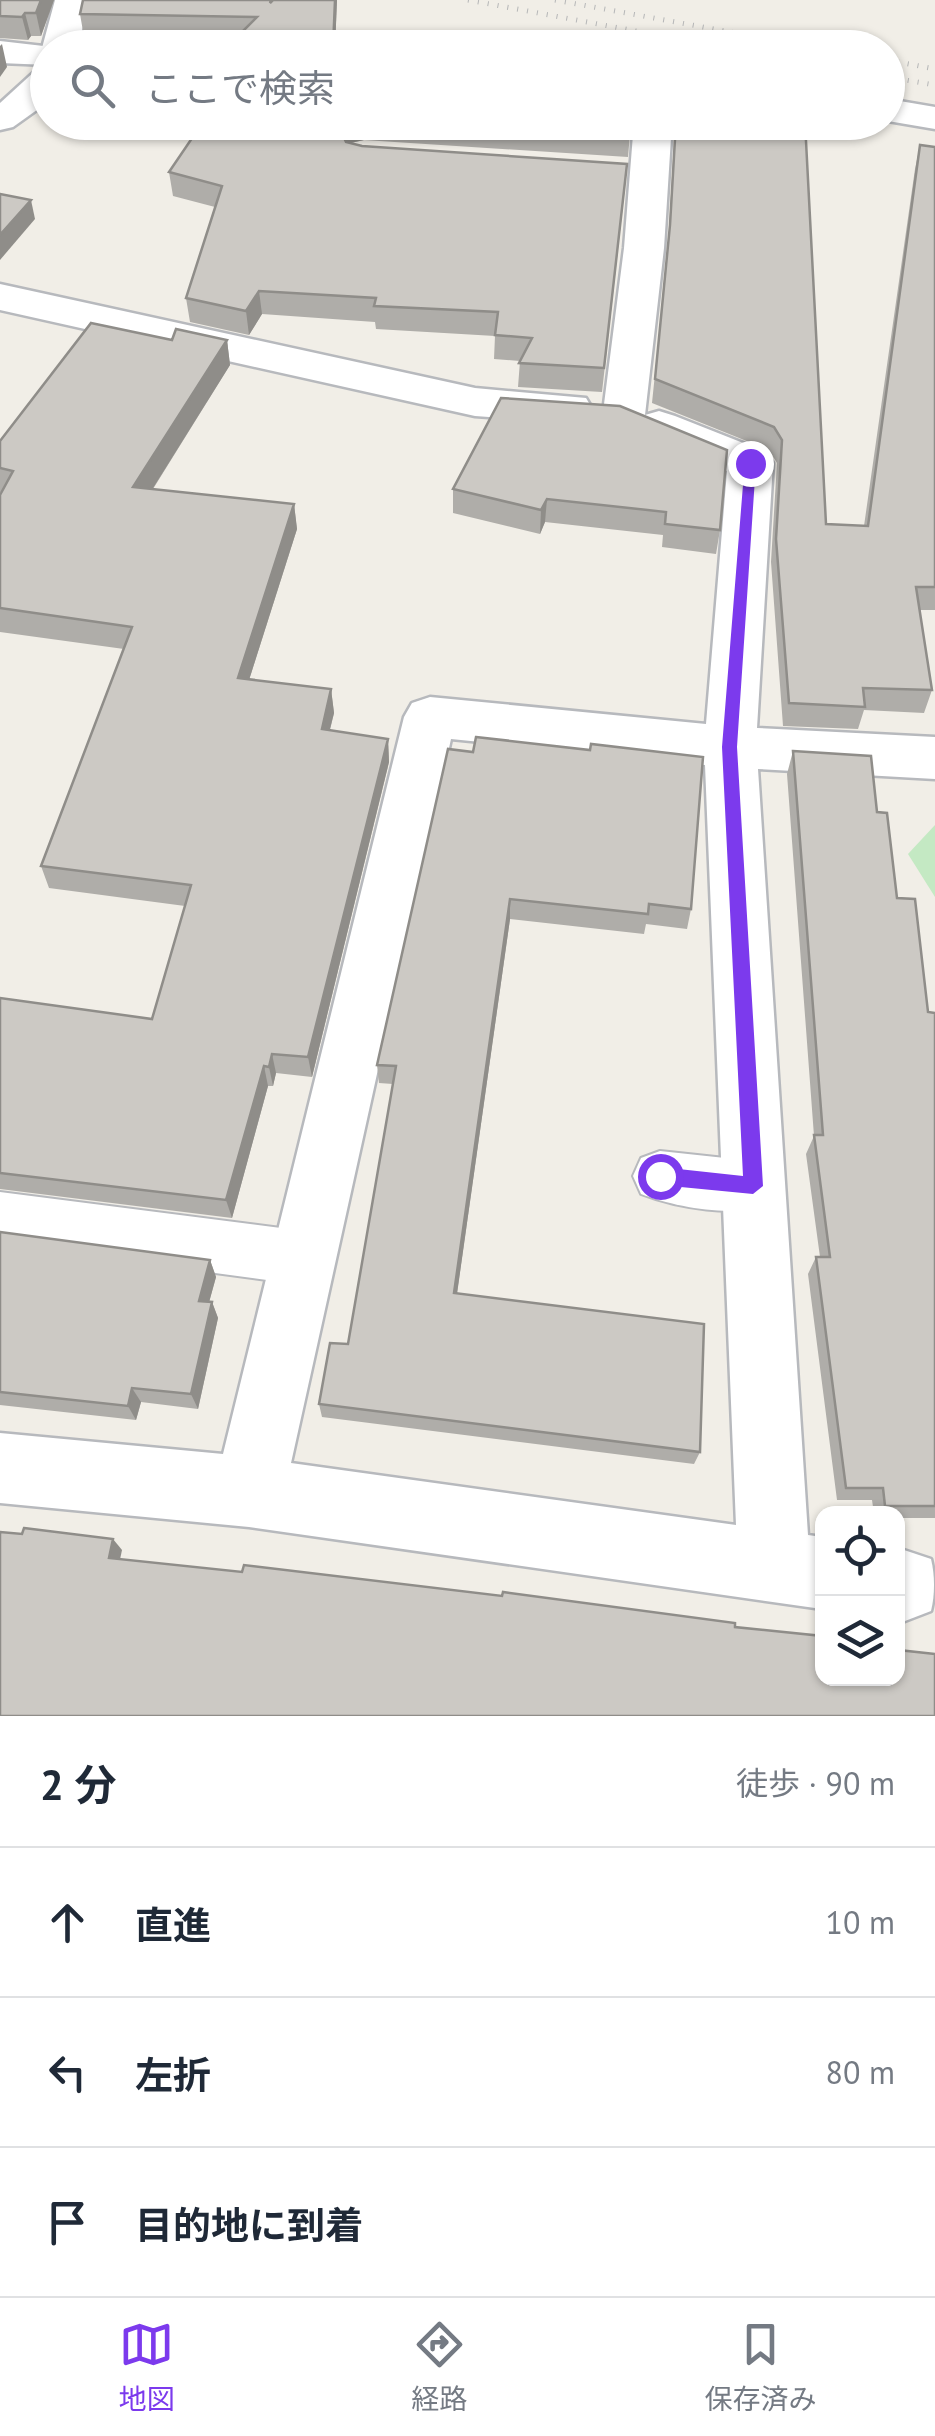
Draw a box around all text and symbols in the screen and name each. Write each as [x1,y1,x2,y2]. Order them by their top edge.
search box [30,30,905,140]
icon: search [65,58,120,113]
text: ここで検索 [145,63,335,112]
route end [728,441,774,487]
route start [638,1154,684,1200]
map controls [815,1506,905,1686]
button: locate [815,1506,905,1596]
button: layers [815,1596,905,1686]
text: 2 分 [40,1757,116,1812]
text: 徒歩 · 90 m [736,1762,895,1804]
icon: ahead [40,1895,95,1950]
text: 直進 [135,1900,211,1949]
text: 10 m [826,1901,895,1943]
icon: left [40,2045,95,2100]
text: 左折 [135,2050,211,2099]
text: 80 m [826,2051,895,2093]
icon: arrive [40,2195,95,2250]
text: 目的地に到着 [135,2200,363,2249]
tab: 地図 [118,2317,175,2417]
tab: 経路 [411,2317,468,2417]
tab: 保存済み [704,2317,817,2417]

